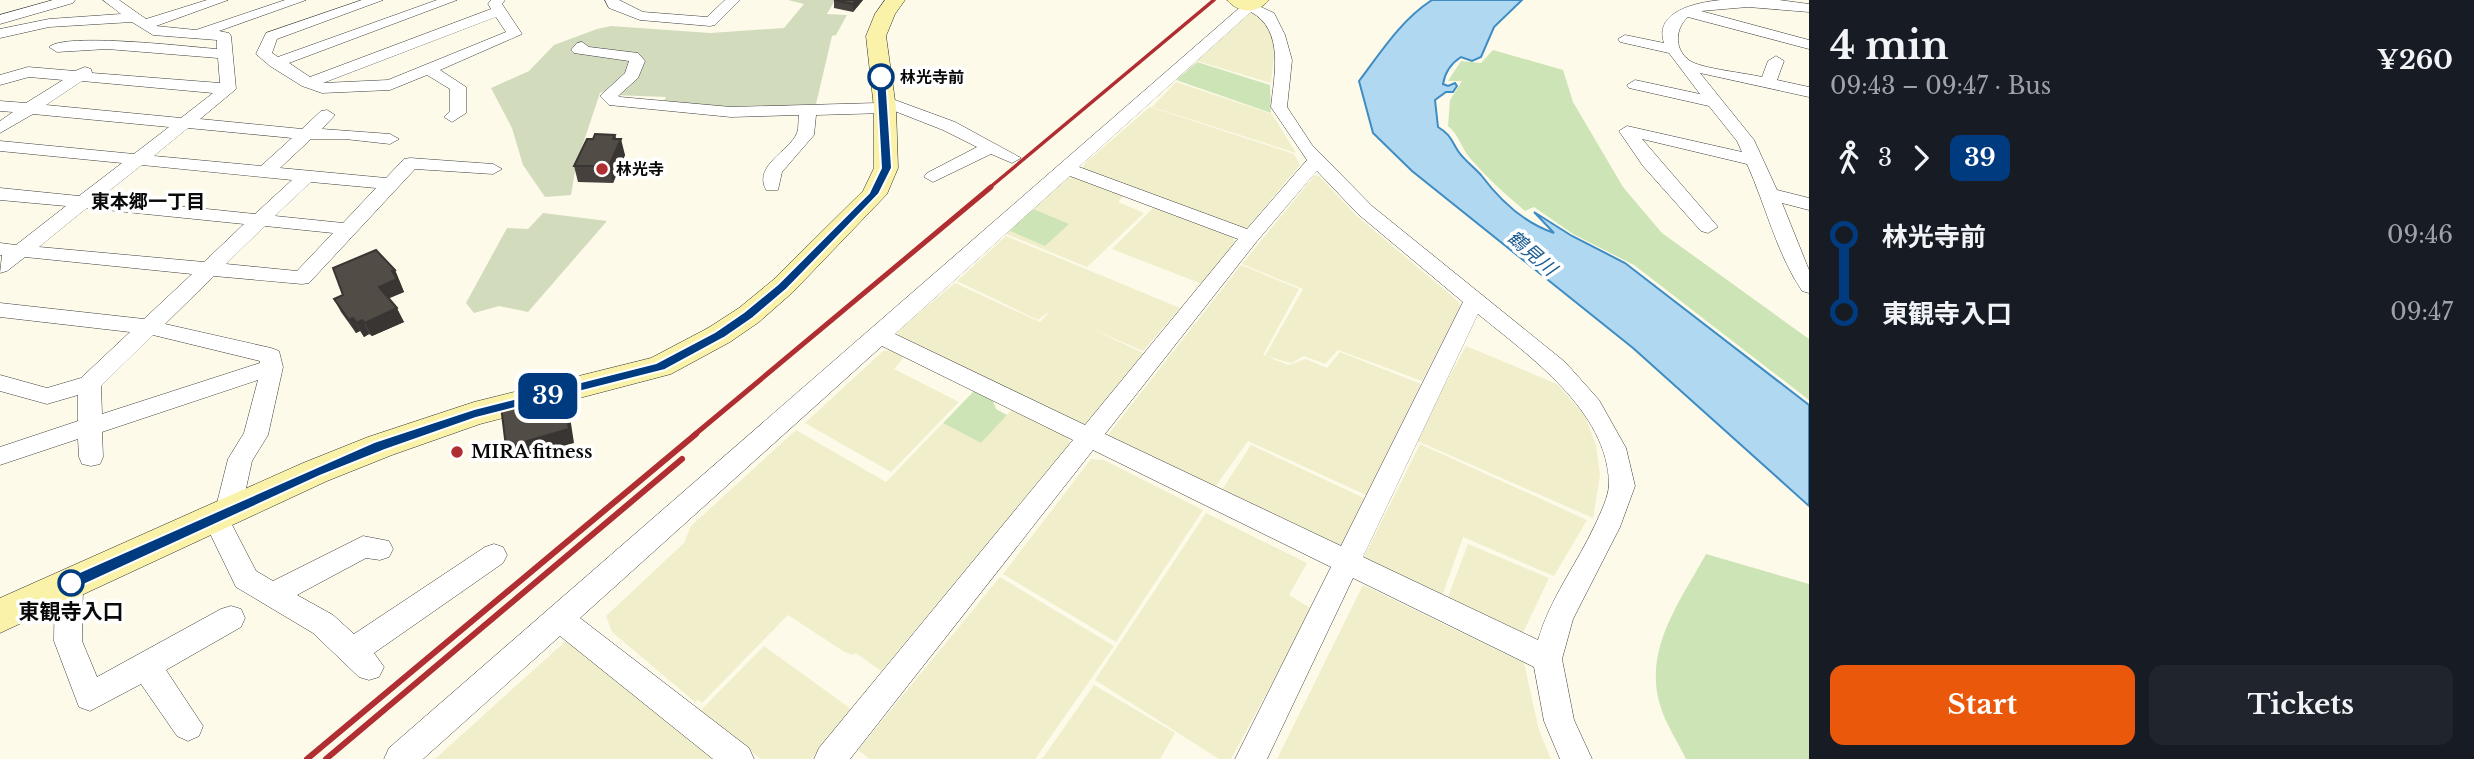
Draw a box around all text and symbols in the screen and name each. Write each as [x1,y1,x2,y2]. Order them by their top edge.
text: 4 min [1830,22,1949,69]
text: ¥260 [2377,44,2453,76]
marker: 林光寺前 [868,64,894,90]
place label: 林光寺前 [900,67,964,87]
text: 09:43 – 09:47 · Bus [1830,72,2051,100]
icon: walk [1830,139,1868,177]
icon: forward [1902,139,1940,177]
text: 39 [1964,143,1996,172]
text: 3 [1878,144,1892,172]
place label: 林光寺 [616,159,664,179]
marker: 林光寺 [594,161,610,177]
district label: 東本郷一丁目 [91,190,205,213]
text: 林光寺前 [1882,221,1986,253]
text: 09:46 [2387,221,2453,249]
water label: 鶴見川 [1503,226,1563,282]
text: 東観寺入口 [1882,298,2012,330]
text: 09:47 [2390,298,2453,326]
line badge: 39 [516,373,580,419]
text: 39 [532,381,564,410]
place label: MIRA fitness [471,441,592,463]
marker: MIRA fitness [449,444,465,460]
marker: 東観寺入口 [58,570,84,596]
place label: 東観寺入口 [19,599,124,625]
button: Start [1830,665,2135,745]
button: Tickets [2149,665,2453,745]

